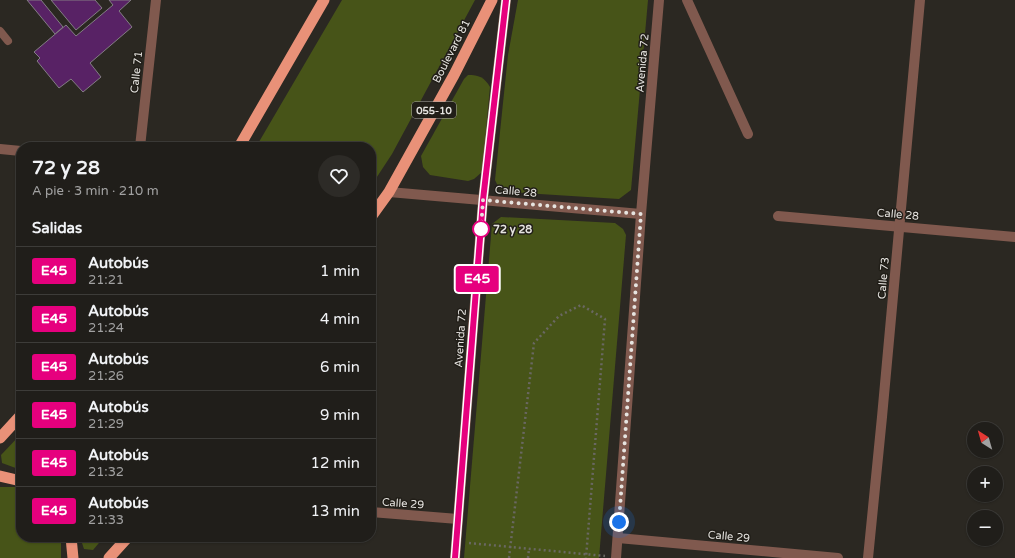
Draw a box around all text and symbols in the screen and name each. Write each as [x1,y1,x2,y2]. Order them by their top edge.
street label: Boulevard 81 [430,17,473,85]
street label: Avenida 72 [633,33,652,93]
street label: Calle 71 [128,50,145,94]
road number: 055-10 [412,102,456,118]
button: heart [318,155,360,197]
text: 72 y 28 [32,157,100,179]
text: A pie · 3 min · 210 m [32,183,159,199]
street label: Calle 28 [494,183,538,200]
street label: Calle 28 [876,206,920,223]
text: Salidas [32,219,82,237]
marker: 72 y 28 [472,220,490,238]
place label: 72 y 28 [493,223,532,237]
text: Autobús [88,254,149,272]
street label: Calle 73 [875,256,892,300]
text: E45 [41,262,67,279]
text: 1 min [320,262,360,280]
line badge: E45 [454,266,500,292]
text: E45 [464,270,490,287]
text: 21:21 [88,272,124,288]
text: Autobús [88,302,149,320]
street label: Avenida 72 [452,308,469,368]
text: E45 [41,310,67,327]
text: 4 min [320,310,360,328]
text: 21:24 [88,320,124,336]
text: Autobús [88,350,149,368]
text: E45 [41,358,67,375]
text: 6 min [320,358,360,376]
text: 21:26 [88,368,124,384]
text: Autobús [88,398,149,416]
text: E45 [41,406,67,423]
text: 9 min [320,406,360,424]
text: 21:29 [88,416,124,432]
north arrow [967,422,1003,458]
map controls [967,422,1003,546]
text: Autobús [88,446,149,464]
text: E45 [41,454,67,471]
text: 12 min [311,454,360,472]
text: 21:32 [88,464,124,480]
button: + [967,466,1003,502]
text: Autobús [88,494,149,512]
street label: Calle 29 [381,496,425,511]
text: E45 [41,502,67,519]
text: 13 min [311,502,360,520]
button: − [967,510,1003,546]
text: 21:33 [88,512,124,528]
your location [609,512,629,532]
street label: Calle 29 [707,528,751,545]

